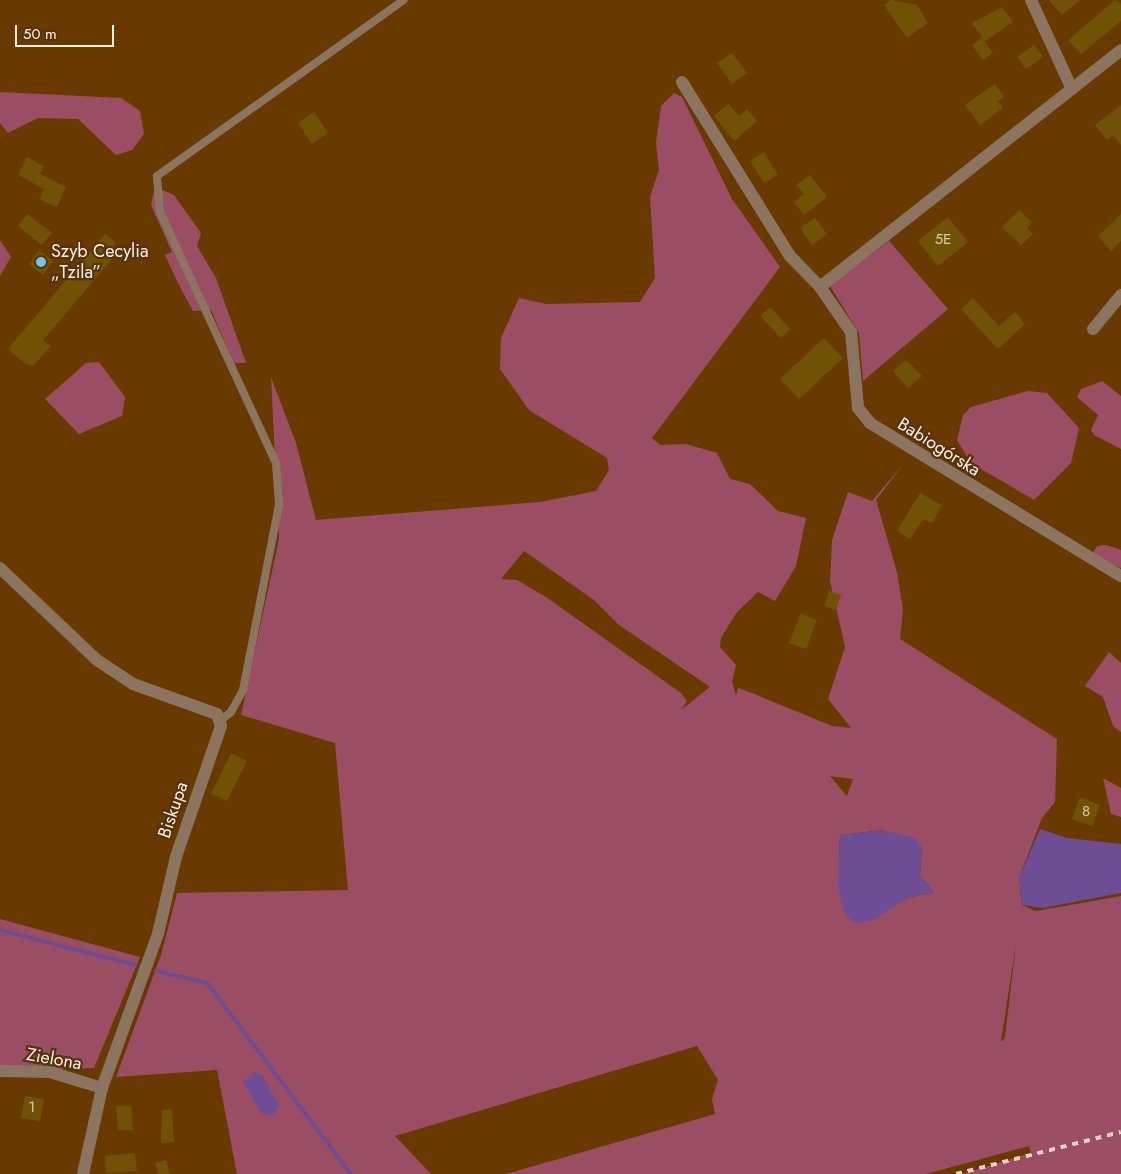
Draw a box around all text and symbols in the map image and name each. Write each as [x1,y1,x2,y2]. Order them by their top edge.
scale bar [18,15,116,47]
text: 50 m [23,23,57,45]
house number: 5E [935,231,951,249]
place label: Szyb Cecylia „Tzila” [51,241,149,284]
marker: Szyb Cecylia „Tzila” [35,256,47,268]
street label: Babiogórska [894,413,984,481]
street label: Biskupa [153,779,193,841]
house number: 8 [1082,803,1090,821]
street label: Zielona [25,1044,83,1074]
house number: 1 [29,1099,35,1117]

